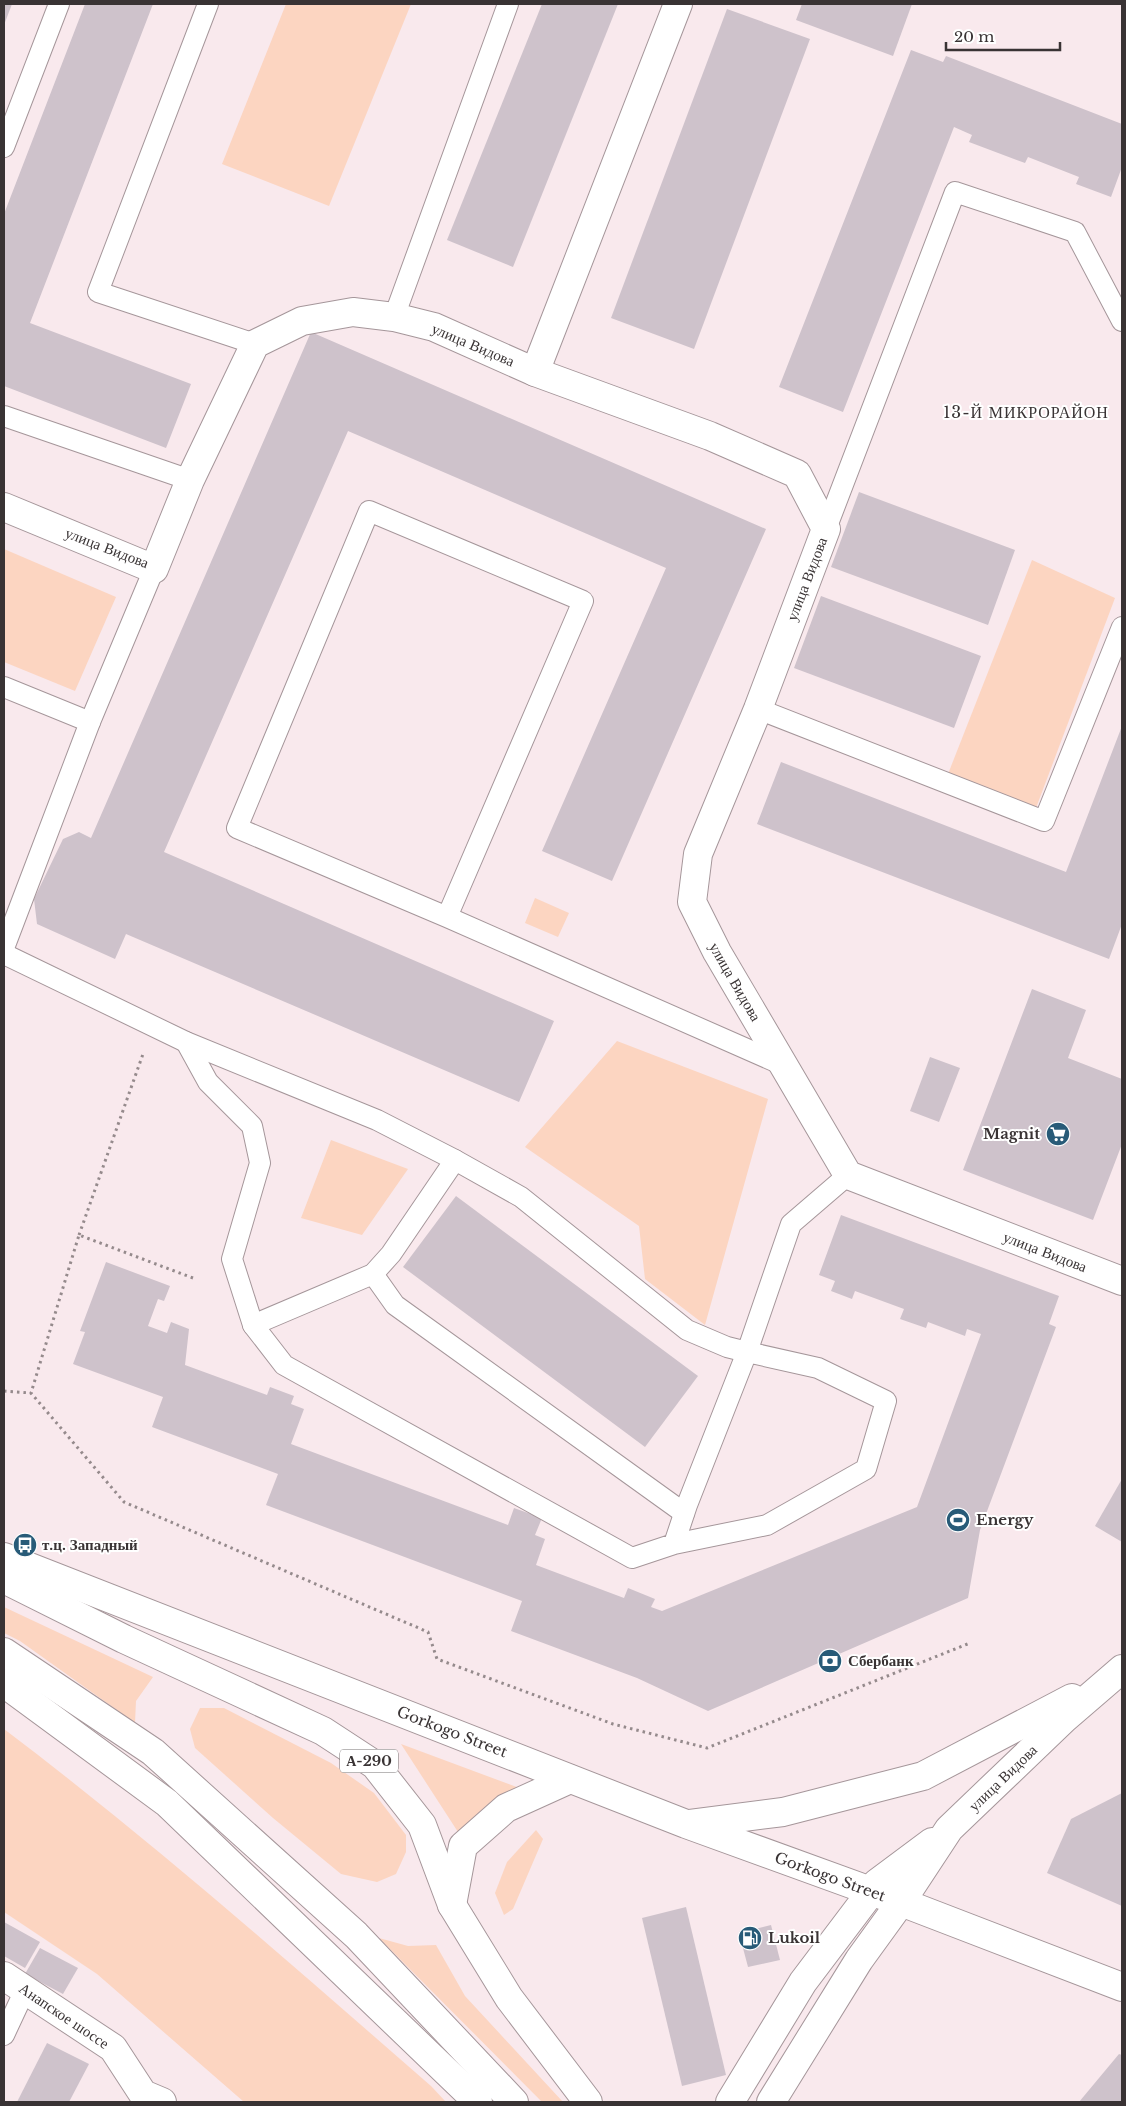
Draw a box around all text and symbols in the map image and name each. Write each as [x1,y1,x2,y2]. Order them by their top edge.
scale bar [946,20,1060,52]
text: 20 m [954,27,994,46]
street label: улица Видова [429,319,518,371]
district label: 13-Й МИКРОРАЙОН [943,402,1109,422]
street label: улица Видова [63,523,152,572]
street label: улица Видова [782,534,831,623]
street label: улица Видова [705,939,766,1025]
supermarket icon: Magnit [1045,1121,1071,1147]
place label: Magnit [983,1124,1040,1143]
street label: улица Видова [1001,1227,1090,1276]
sports icon: Energy [945,1507,971,1533]
place label: Energy [976,1510,1034,1529]
bus stop icon: т.ц. Западный [12,1532,38,1558]
place label: т.ц. Западный [42,1535,138,1554]
bank icon: Сбербанк [817,1648,843,1674]
place label: Сбербанк [848,1651,914,1670]
street label: Gorkogo Street [394,1702,510,1761]
street label: улица Видова [964,1740,1041,1815]
road number: А-290 [340,1750,398,1772]
street label: Gorkogo Street [772,1848,889,1906]
fuel station icon: Lukoil [737,1925,763,1951]
place label: Lukoil [768,1928,821,1947]
street label: Анапское шоссе [16,1978,113,2053]

